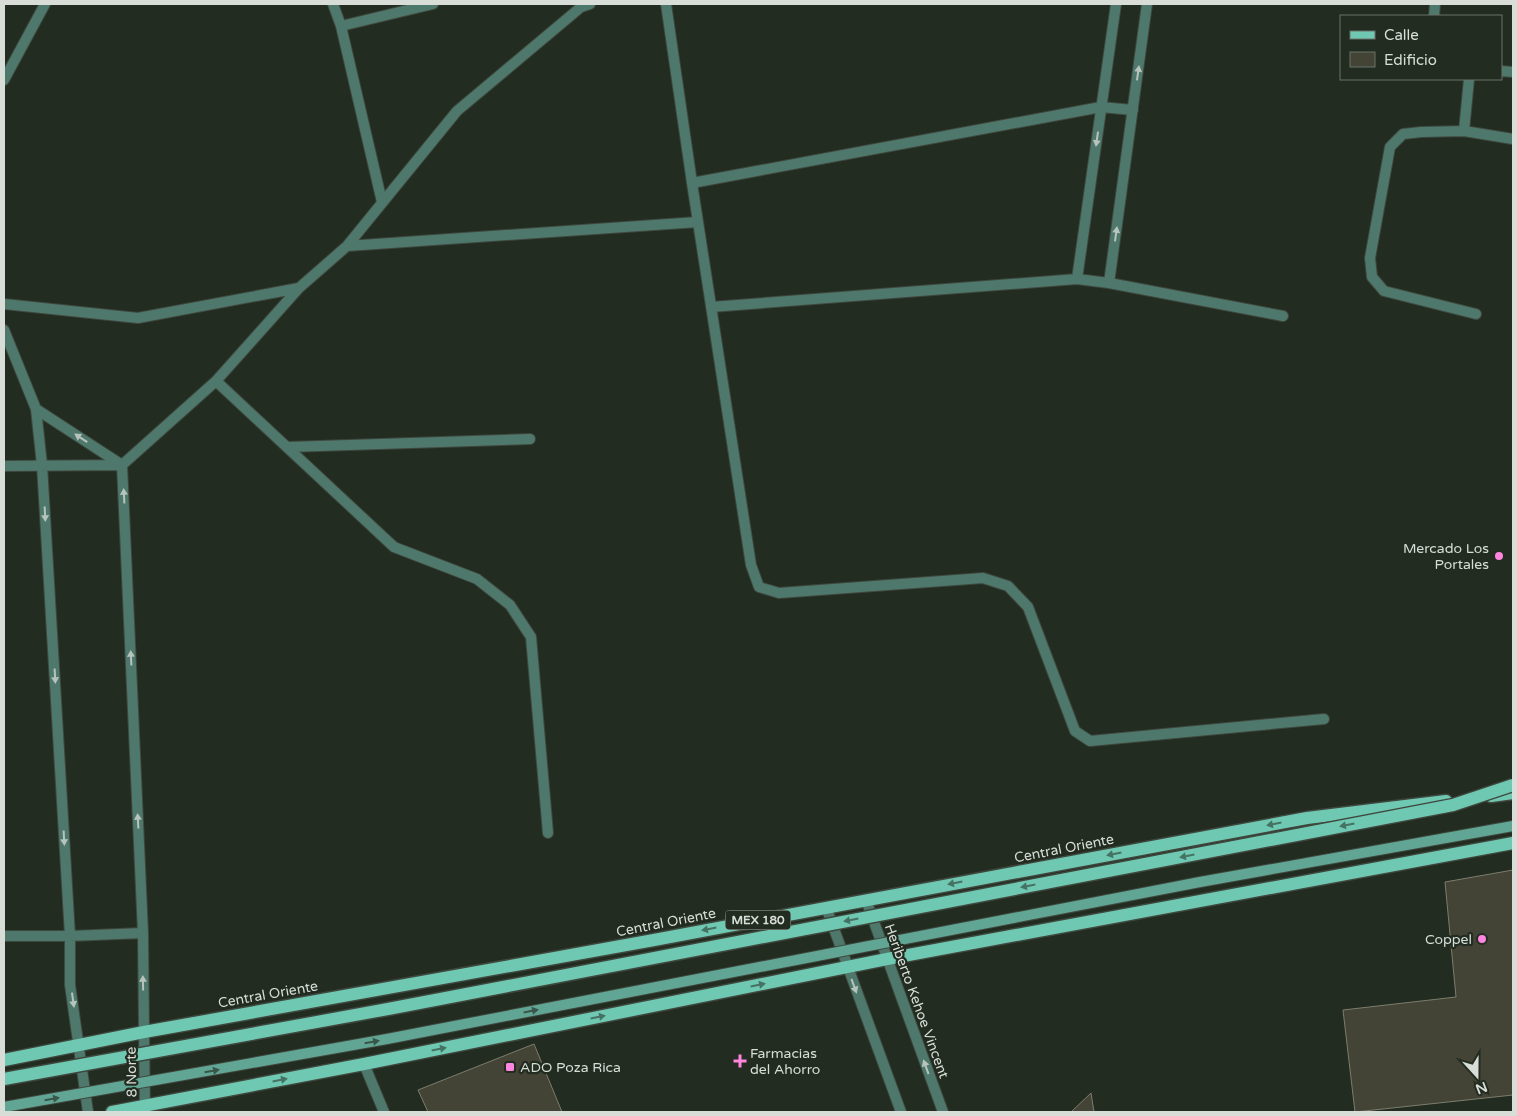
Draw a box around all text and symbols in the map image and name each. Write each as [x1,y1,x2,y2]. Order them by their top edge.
legend [1340,15,1502,80]
text: Calle [1384,26,1419,44]
text: Edificio [1384,51,1437,69]
one-way arrow [1134,65,1142,81]
one-way arrow [1092,131,1100,147]
one-way arrow [1112,226,1120,242]
one-way arrow [75,433,88,443]
one-way arrow [119,488,127,504]
one-way arrow [41,506,49,522]
place label: Mercado Los Portales [1403,540,1489,573]
marker: Mercado Los Portales [1493,550,1505,562]
one-way arrow [126,650,134,666]
one-way arrow [51,668,59,684]
one-way arrow [134,812,142,828]
one-way arrow [1266,821,1282,829]
one-way arrow [1339,821,1355,829]
one-way arrow [61,830,69,846]
street label: Central Oriente [1013,830,1115,866]
one-way arrow [1106,850,1122,858]
one-way arrow [1179,852,1195,860]
one-way arrow [946,880,962,888]
one-way arrow [1019,883,1035,891]
street label: Central Oriente [615,904,717,940]
road number: MEX 180 [726,910,790,930]
one-way arrow [843,917,859,925]
street label: Heriberto Kehoe Vincent [881,922,953,1081]
one-way arrow [700,926,716,934]
place label: Coppel [1425,931,1472,948]
marker: Coppel [1476,933,1488,945]
one-way arrow [139,975,147,991]
street label: Central Oriente [217,977,319,1012]
one-way arrow [851,978,858,993]
one-way arrow [750,981,765,989]
one-way arrow [69,993,77,1009]
one-way arrow [524,1007,540,1015]
one-way arrow [591,1012,607,1020]
one-way arrow [364,1038,380,1046]
one-way arrow [432,1044,448,1052]
place label: Farmacias del Ahorro [750,1045,820,1078]
street label: 8 Norte [123,1047,140,1097]
north arrow [1452,1051,1502,1101]
marker: Farmacias del Ahorro [734,1055,746,1067]
place label: ADO Poza Rica [520,1059,621,1076]
one-way arrow [922,1059,929,1074]
marker: ADO Poza Rica [504,1061,516,1073]
one-way arrow [204,1066,220,1074]
one-way arrow [272,1076,287,1084]
text: N [1473,1078,1490,1098]
one-way arrow [44,1094,60,1102]

